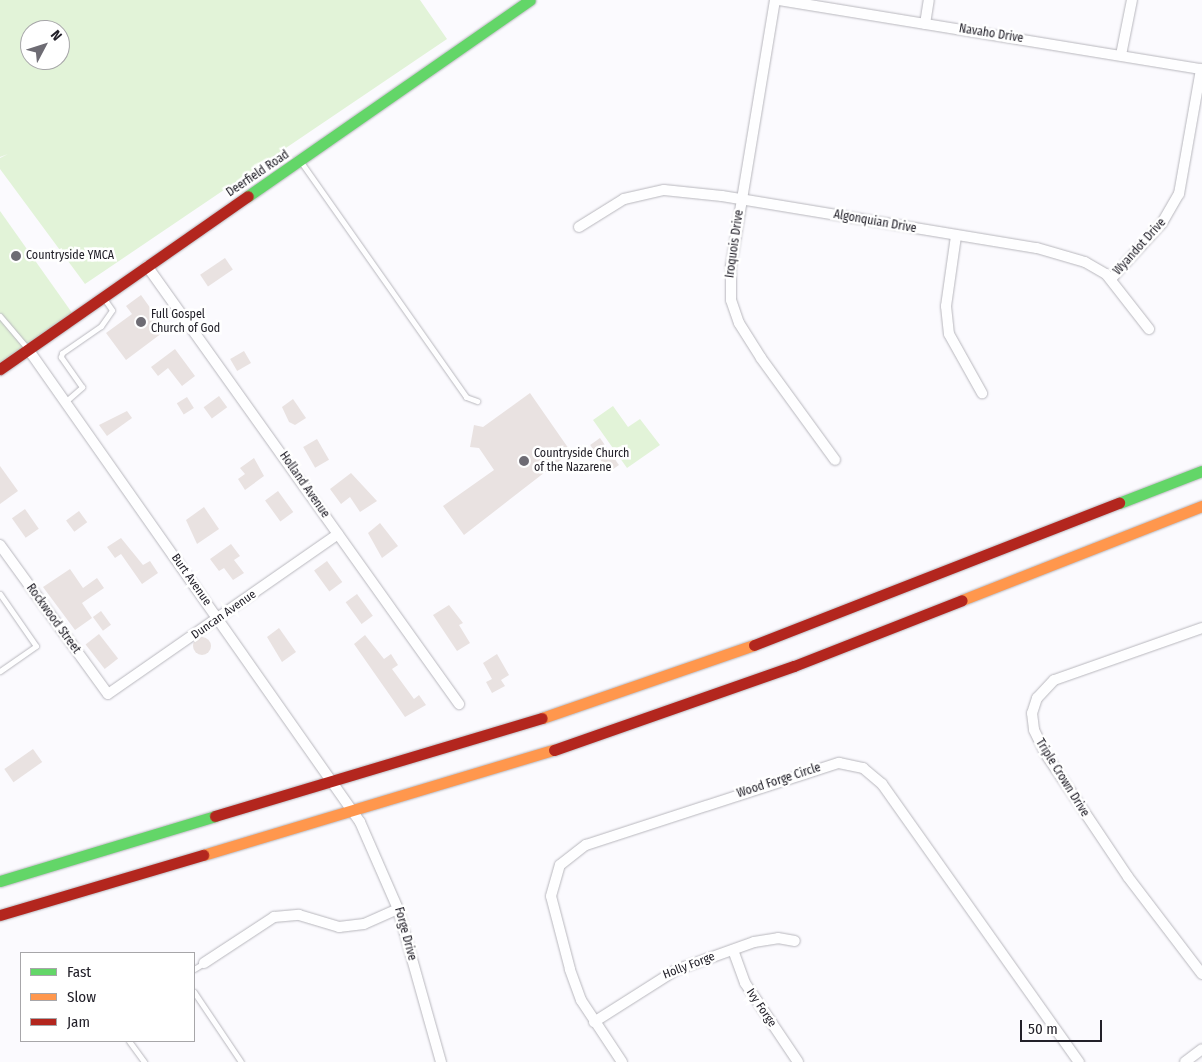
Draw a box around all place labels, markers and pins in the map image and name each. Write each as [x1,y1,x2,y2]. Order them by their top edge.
place label: Countryside YMCA [26,249,114,263]
marker: Countryside YMCA [10,250,22,262]
place label: Full Gospel Church of God [151,308,220,336]
marker: Full Gospel Church of God [135,316,147,328]
place label: Countryside Church of the Nazarene [534,447,629,475]
marker: Countryside Church of the Nazarene [518,455,530,467]

